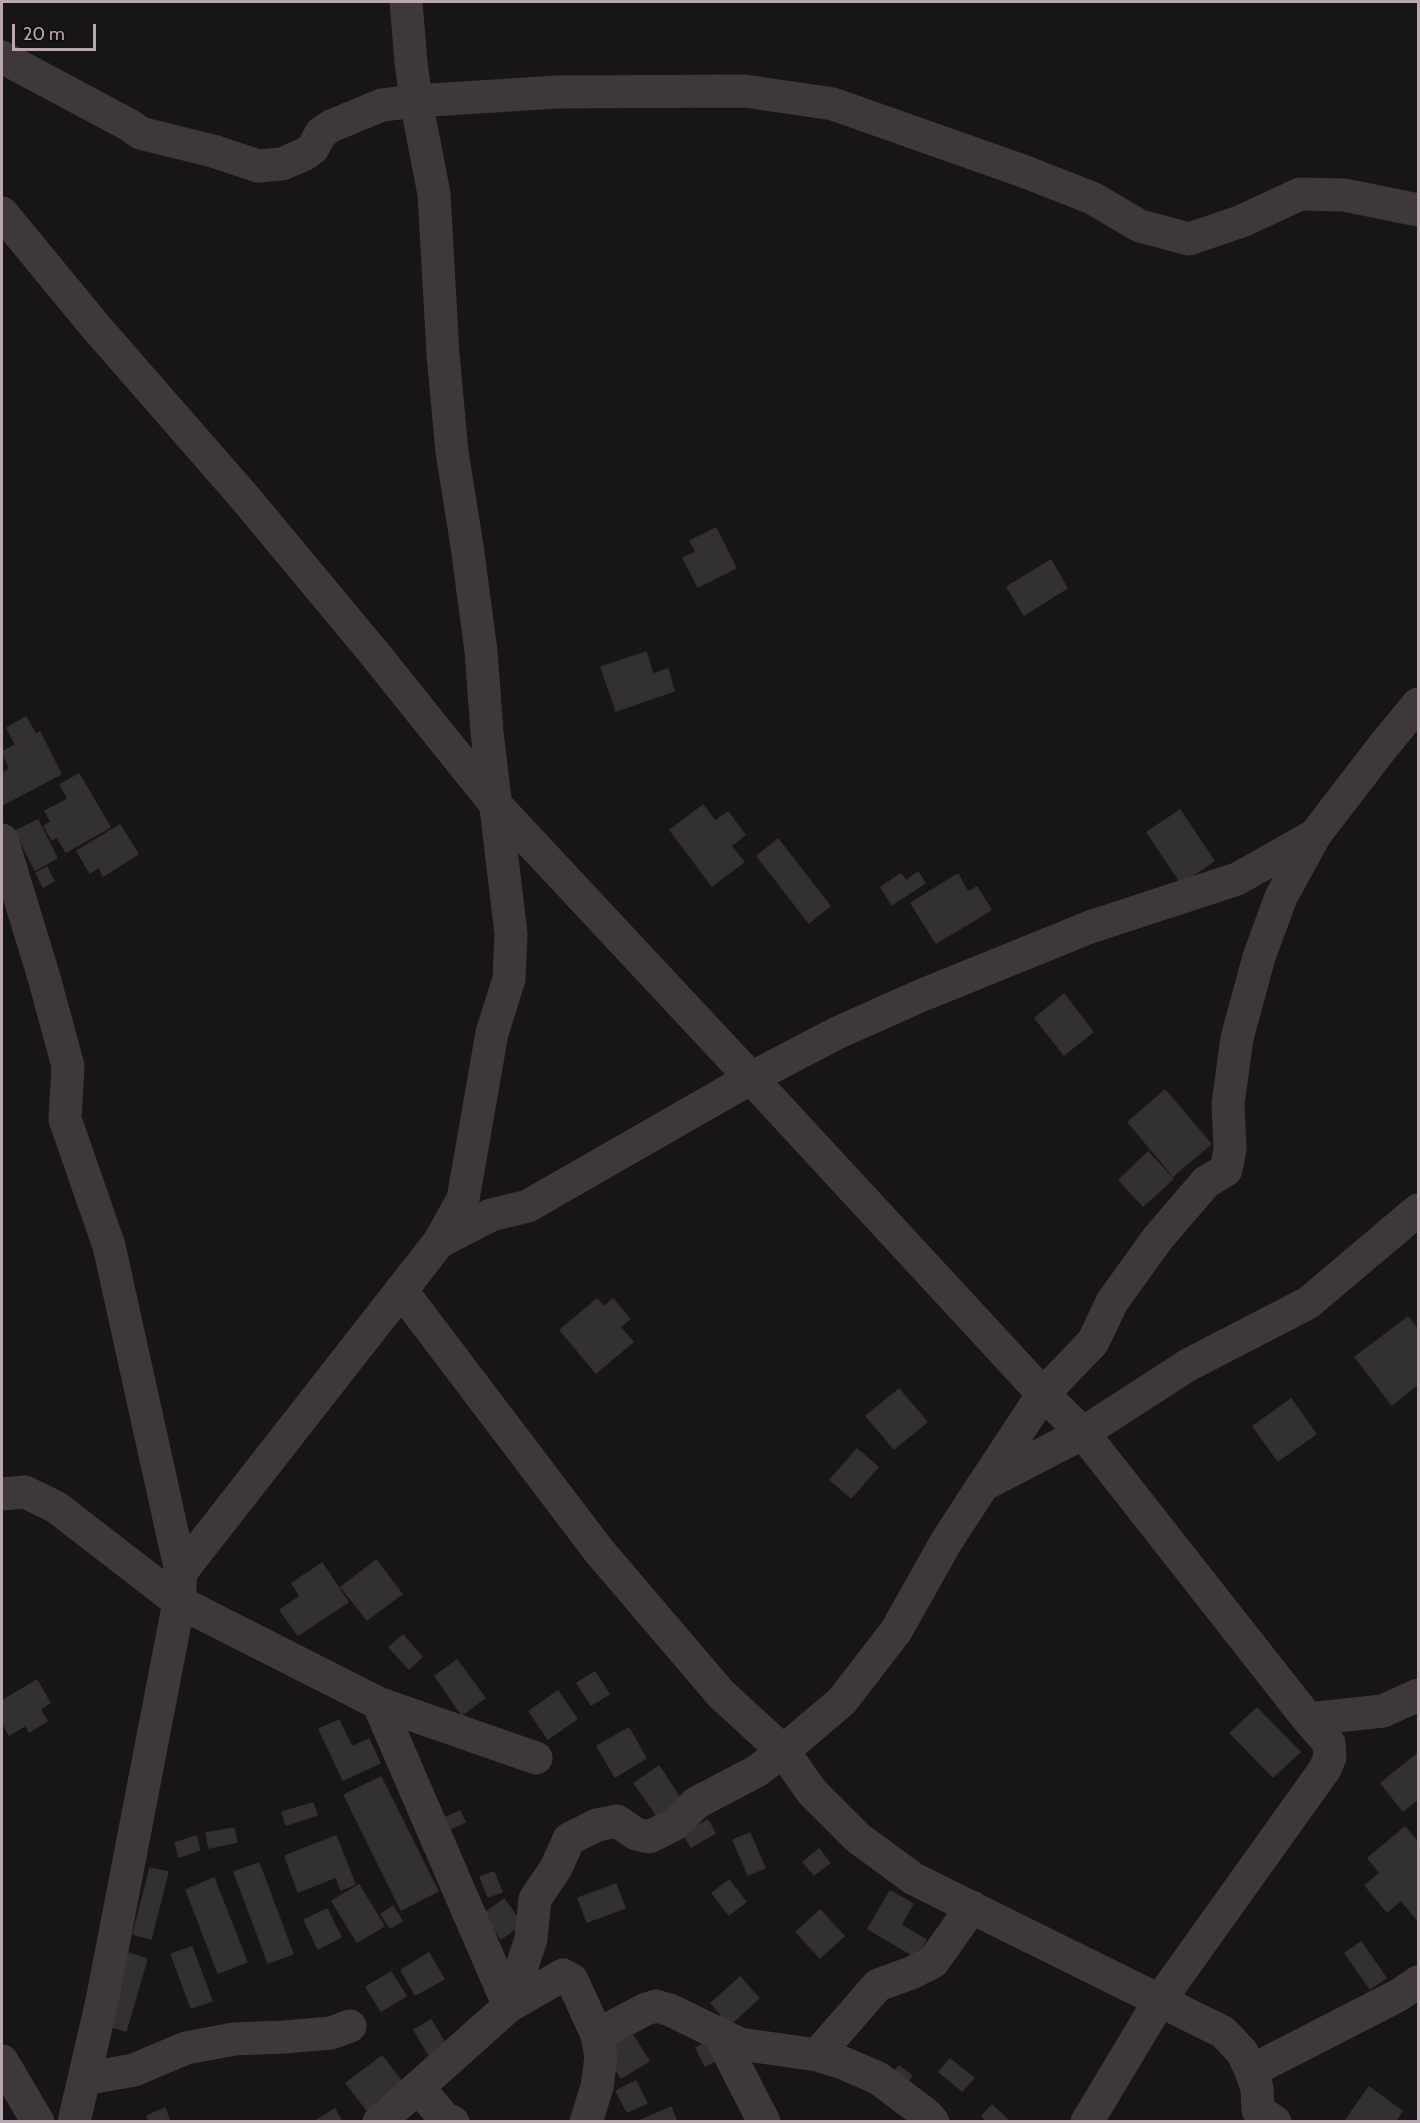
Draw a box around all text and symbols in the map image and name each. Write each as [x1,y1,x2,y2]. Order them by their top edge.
scale bar [15,12,99,50]
text: 20 m [23,23,65,45]

